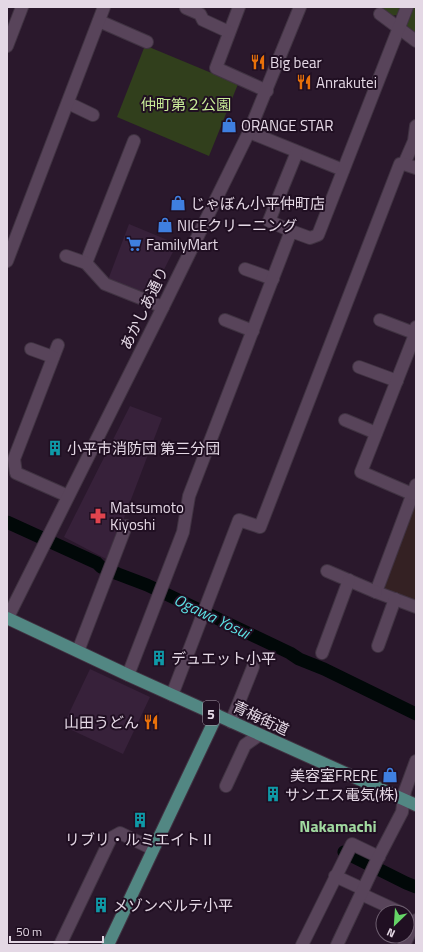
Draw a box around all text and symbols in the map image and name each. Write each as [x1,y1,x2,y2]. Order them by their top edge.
place label: Big bear [270,51,322,74]
restaurant icon: Big bear [249,53,267,71]
place label: Anrakutei [316,71,377,94]
restaurant icon: Anrakutei [295,73,313,91]
park label: 仲町第２公園 [141,93,231,116]
place label: ORANGE STAR [241,114,333,137]
shop icon: ORANGE STAR [220,116,238,134]
place label: じゃぼん小平仲町店 [190,192,325,215]
shop icon: じゃぼん小平仲町店 [169,194,187,212]
place label: NICEクリーニング [177,214,297,237]
shop icon: NICEクリーニング [156,216,174,234]
place label: FamilyMart [146,233,219,256]
supermarket icon: FamilyMart [125,235,143,253]
street label: あかしあ通り [114,263,174,353]
place label: 小平市消防団 第三分団 [67,437,220,460]
building icon: 小平市消防団 第三分団 [46,439,64,457]
place label: Matsumoto Kiyoshi [110,496,184,536]
pharmacy icon: Matsumoto Kiyoshi [89,507,107,525]
water label: Ogawa Yosui [170,587,255,645]
place label: デュエット小平 [171,647,276,670]
building icon: デュエット小平 [150,649,168,667]
street label: 青梅街道 [229,695,293,741]
road number: 5 [203,701,219,725]
place label: 山田うどん [64,711,139,734]
restaurant icon: 山田うどん [142,713,160,731]
place label: 美容室FRERE [290,764,378,787]
shop icon: 美容室FRERE [381,766,399,784]
place label: サンエス電気(株) [285,783,398,806]
building icon: サンエス電気(株) [264,785,282,803]
building icon: リブリ・ルミエイトⅡ [131,811,149,829]
district label: Nakamachi [299,814,377,838]
place label: リブリ・ルミエイトⅡ [65,828,215,851]
place label: メゾンベルテ小平 [113,894,233,917]
building icon: メゾンベルテ小平 [92,896,110,914]
north arrow [375,904,415,944]
scale bar [10,918,103,944]
text: 50 m [16,922,42,941]
text: N [384,924,398,942]

